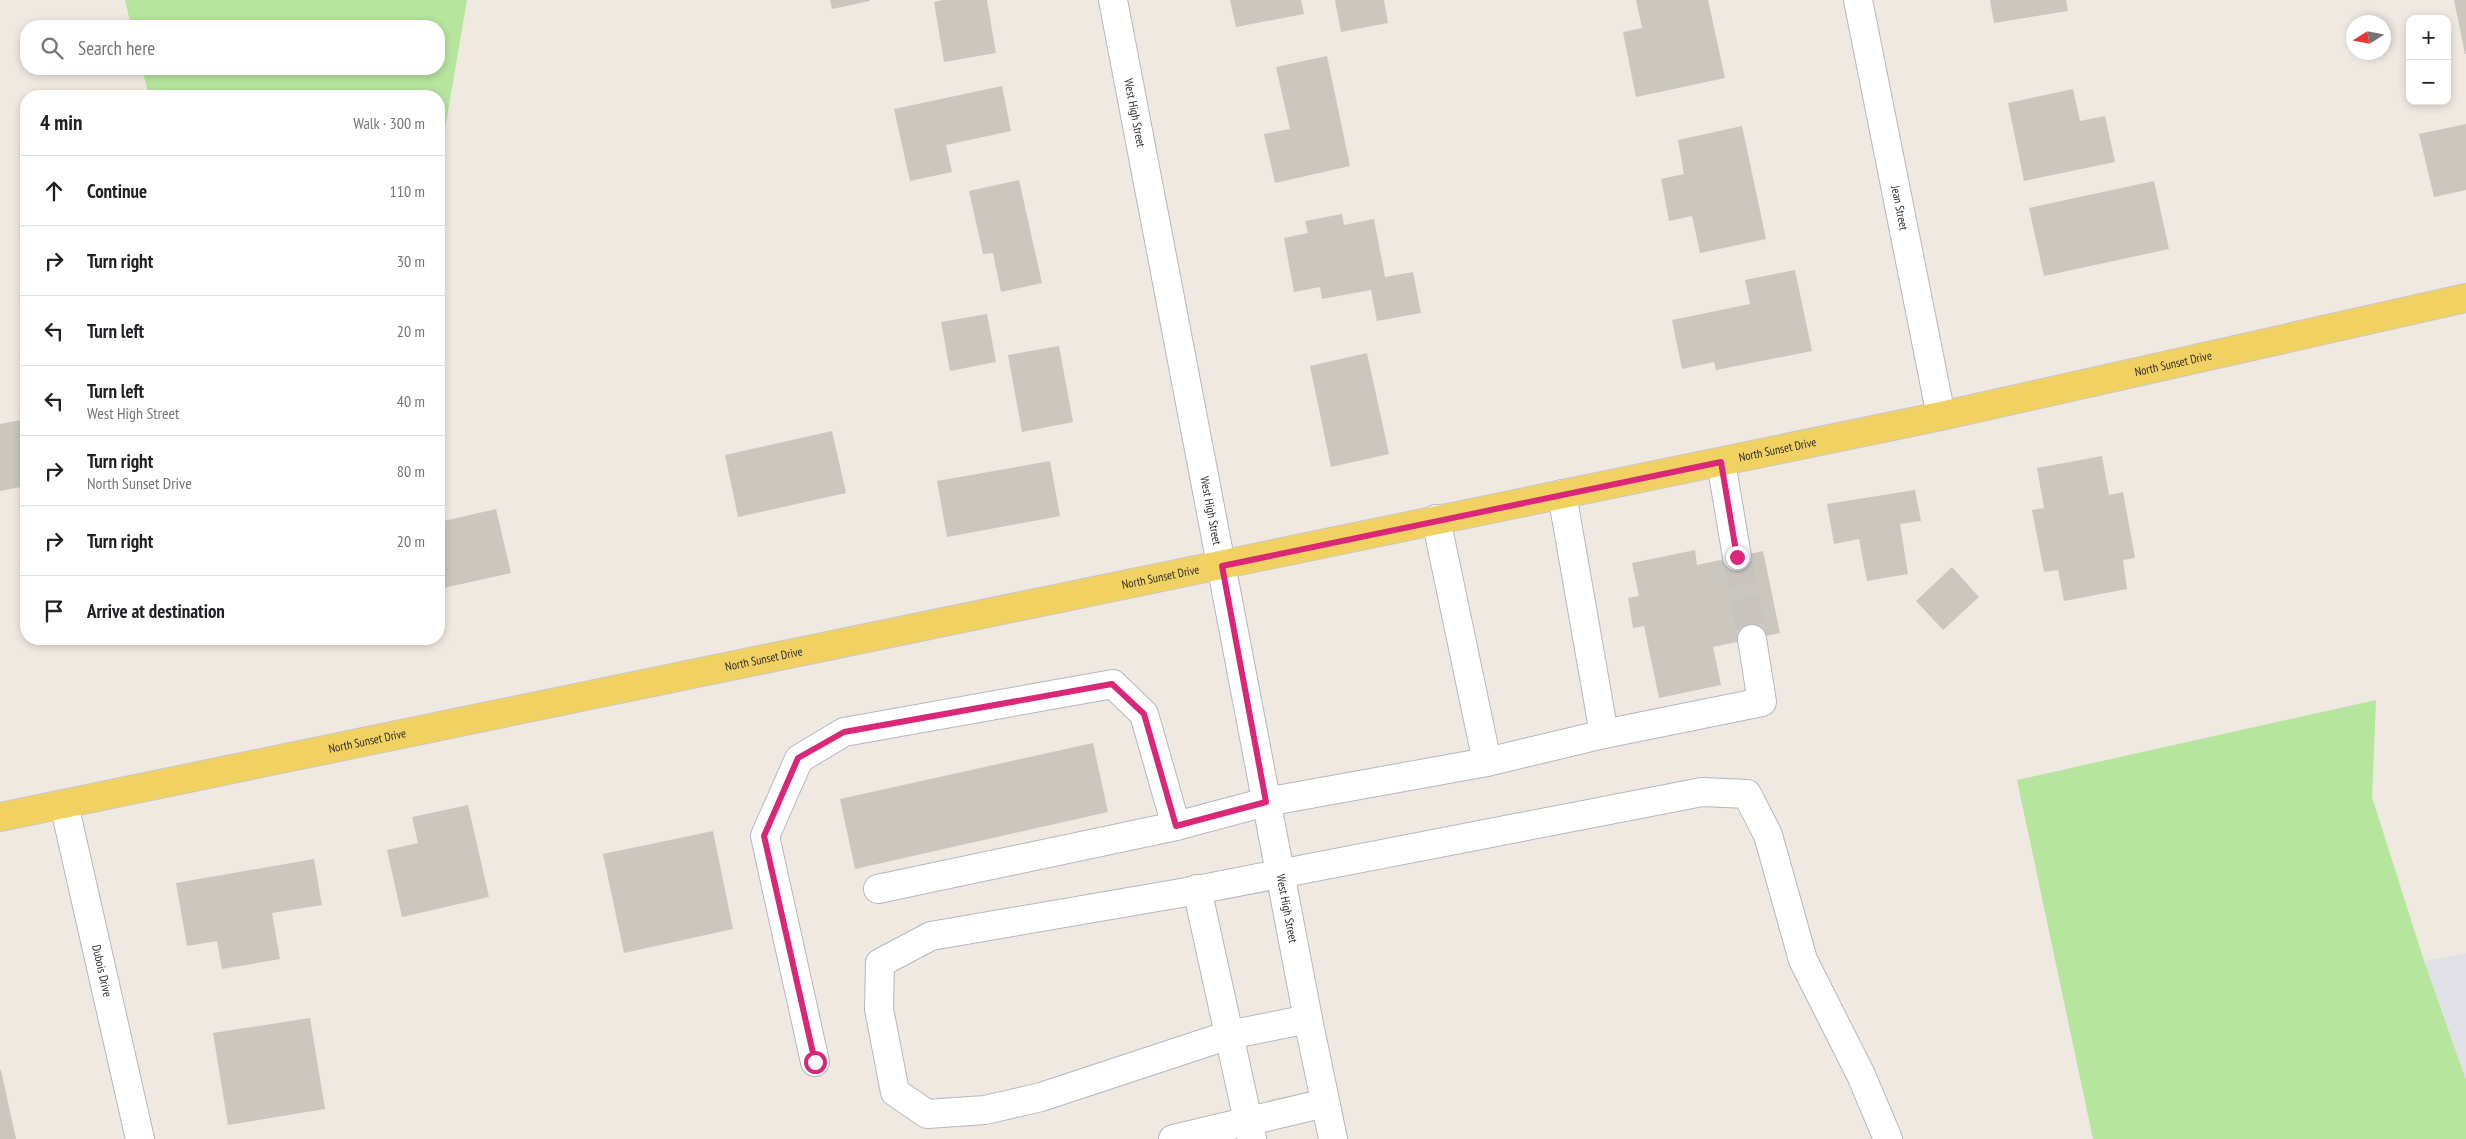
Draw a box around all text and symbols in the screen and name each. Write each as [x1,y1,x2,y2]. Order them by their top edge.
north arrow [2346,15,2391,60]
map controls [2406,15,2451,105]
button: + [2406,15,2451,60]
search box [20,20,445,75]
icon: search [38,34,66,62]
text: Search here [78,36,155,60]
button: − [2406,60,2451,105]
street label: West High Street [1121,77,1149,149]
text: 4 min [40,109,82,136]
text: Walk · 300 m [353,113,425,133]
icon: ahead [40,177,68,205]
text: Continue [87,179,147,203]
text: 110 m [390,181,425,201]
street label: Jean Street [1888,183,1912,232]
icon: right [40,247,68,275]
text: Turn right [87,249,153,273]
text: 30 m [397,251,425,271]
icon: left [40,317,68,345]
text: Turn left [87,319,144,343]
text: 20 m [397,321,425,341]
street label: North Sunset Drive [2133,347,2213,379]
text: Turn left [87,379,144,403]
icon: left [40,387,68,415]
text: 40 m [397,391,425,411]
text: West High Street [87,403,180,423]
street label: North Sunset Drive [1737,434,1817,465]
text: Turn right [87,449,153,473]
icon: right [40,457,68,485]
text: 80 m [397,461,425,481]
text: North Sunset Drive [87,473,192,493]
street label: West High Street [1197,475,1225,547]
icon: right [40,527,68,555]
text: Turn right [87,529,153,553]
text: 20 m [397,531,425,551]
route end [1726,546,1749,569]
street label: North Sunset Drive [1120,561,1201,592]
icon: arrive [40,597,68,625]
text: Arrive at destination [87,599,225,623]
street label: North Sunset Drive [724,643,804,674]
street label: North Sunset Drive [327,725,407,756]
street label: West High Street [1273,873,1301,945]
street label: Dubois Drive [89,943,116,998]
route start [804,1051,827,1074]

